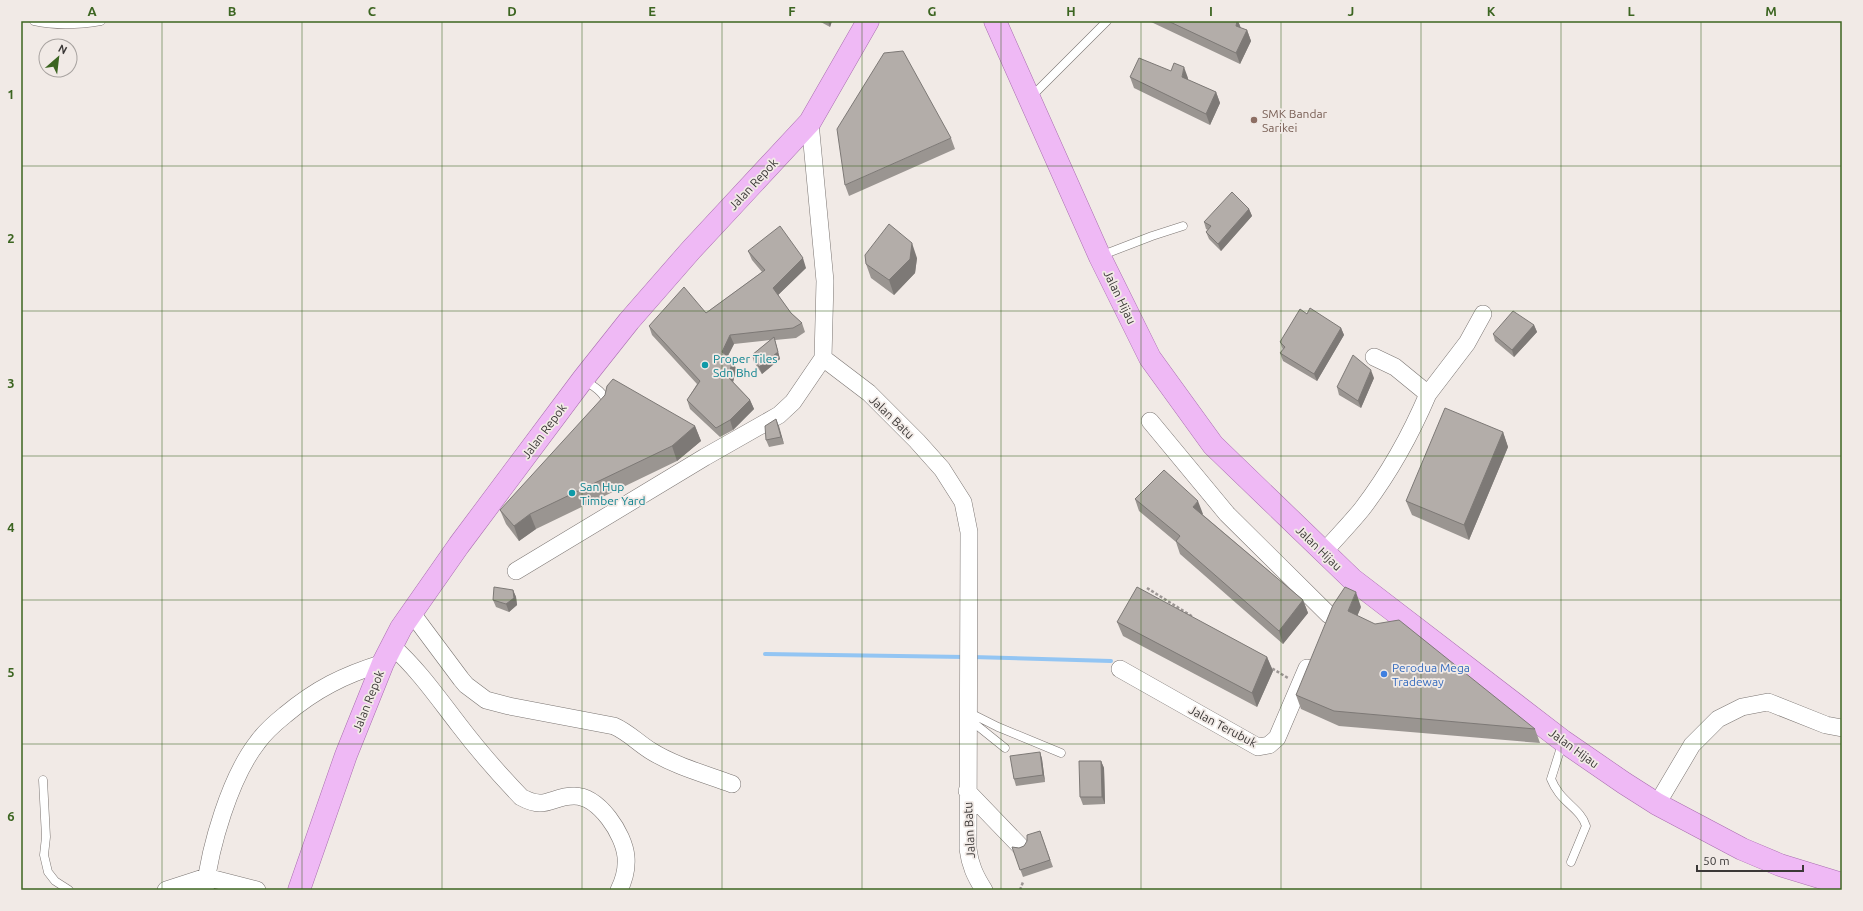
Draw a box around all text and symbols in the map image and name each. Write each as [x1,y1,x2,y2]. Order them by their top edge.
text: A [87,4,97,18]
text: B [228,4,237,18]
text: C [368,4,377,18]
text: D [507,4,517,18]
text: E [648,4,656,18]
text: F [788,4,796,18]
text: G [928,4,937,18]
text: H [1066,4,1076,18]
text: I [1209,4,1213,18]
text: J [1348,4,1354,18]
text: K [1487,4,1496,18]
text: L [1627,4,1635,18]
text: M [1765,4,1777,18]
north arrow [38,38,78,78]
text: N [56,42,69,56]
text: 1 [7,87,15,101]
place label: SMK Bandar Sarikei [1262,107,1328,134]
marker: SMK Bandar Sarikei [1249,115,1259,125]
street label: Jalan Repok [726,156,780,212]
text: 2 [7,231,15,245]
street label: Jalan Hijau [1101,268,1139,326]
place label: Proper Tiles Sdn Bhd [713,352,778,379]
marker: Proper Tiles Sdn Bhd [700,360,710,370]
text: 3 [7,376,15,390]
street label: Jalan Batu [867,393,917,441]
street label: Jalan Repok [519,401,569,461]
place label: San Hup Timber Yard [580,480,645,507]
marker: San Hup Timber Yard [567,488,577,498]
text: 4 [7,520,15,534]
street label: Jalan Hijau [1294,523,1344,573]
place label: Perodua Mega Tradeway [1392,661,1470,688]
text: 5 [7,665,15,679]
street label: Jalan Repok [350,668,386,734]
marker: Perodua Mega Tradeway [1379,669,1389,679]
street label: Jalan Terubuk [1187,703,1259,749]
street label: Jalan Hijau [1547,726,1601,770]
street label: Jalan Batu [961,802,977,858]
text: 6 [7,809,15,823]
scale bar [1697,847,1803,873]
text: 50 m [1703,854,1730,867]

